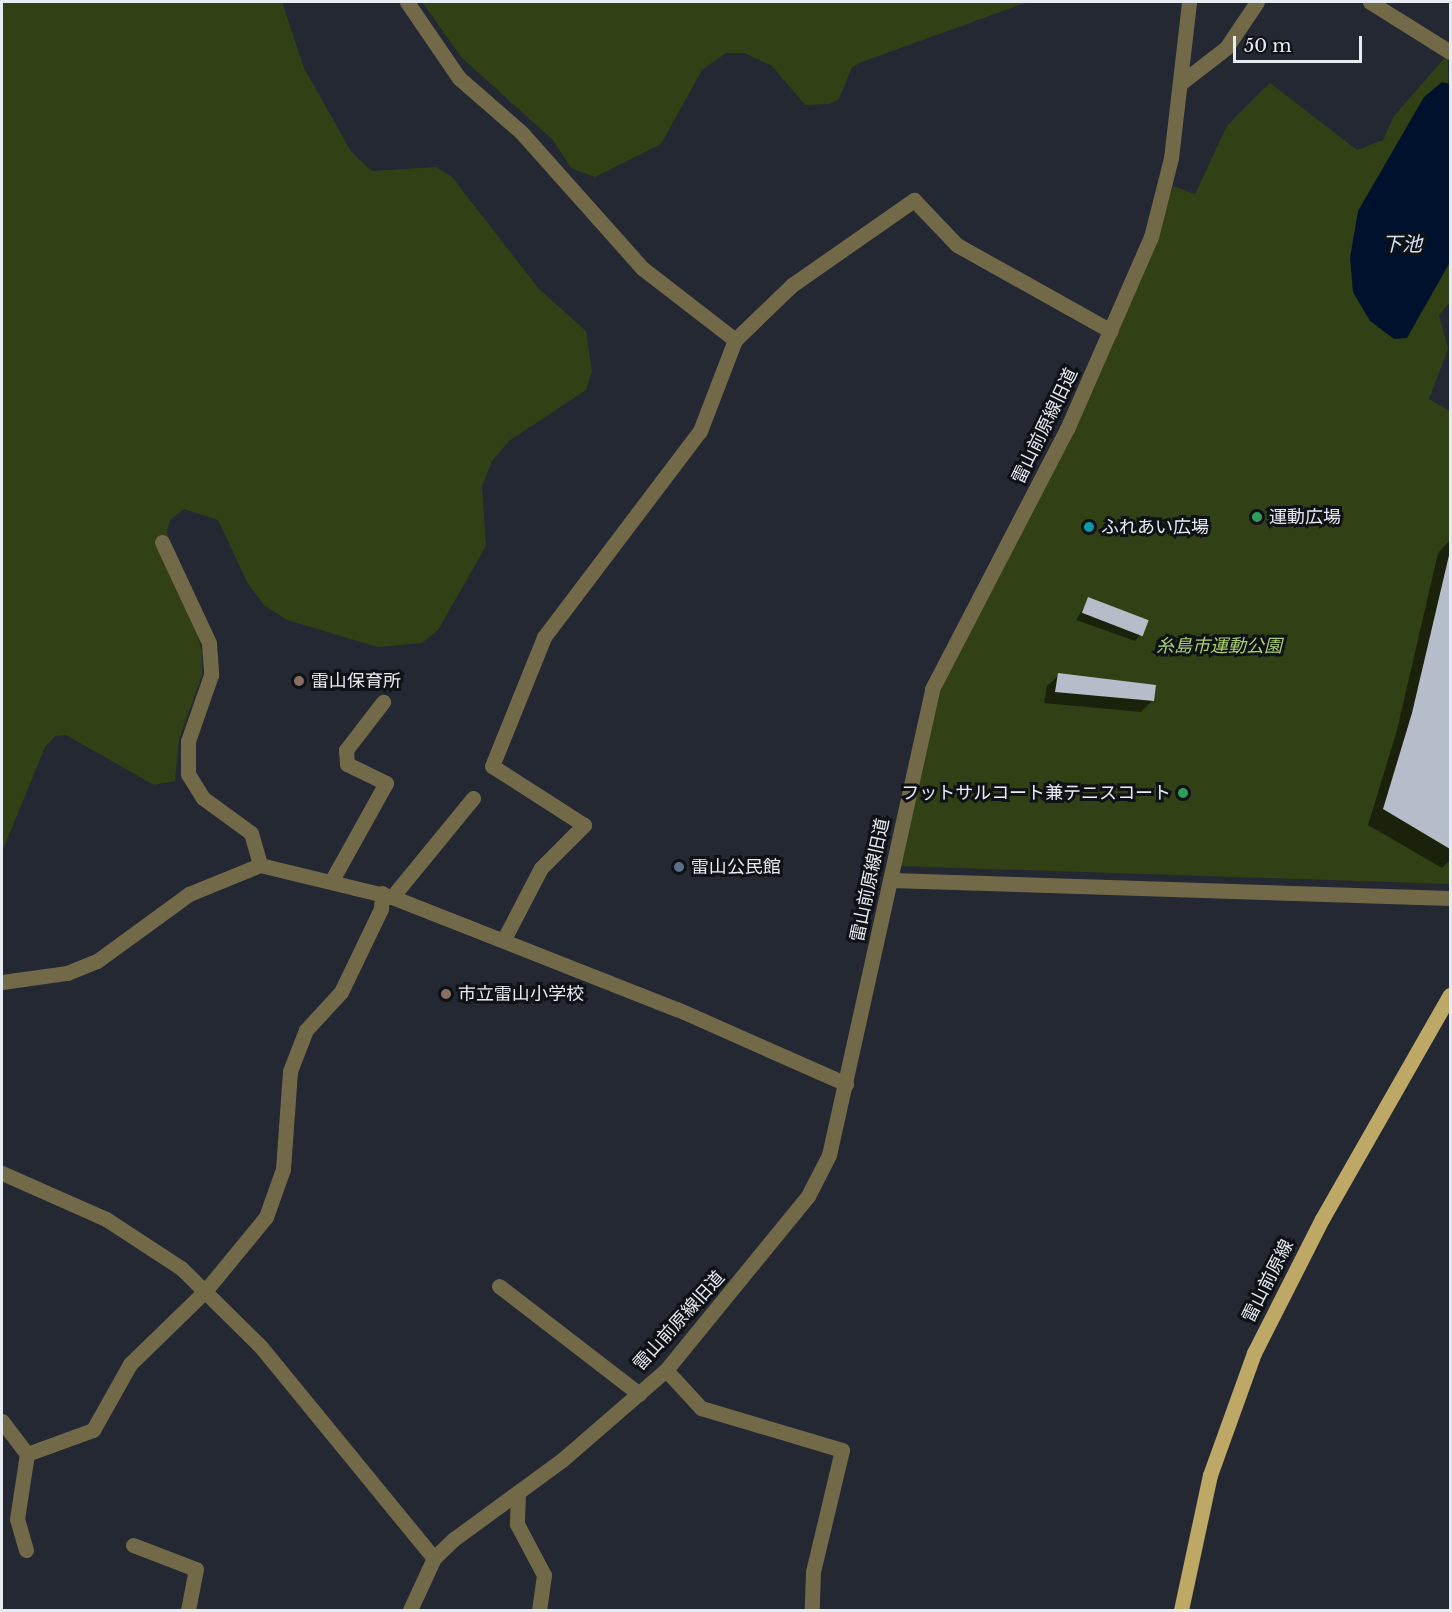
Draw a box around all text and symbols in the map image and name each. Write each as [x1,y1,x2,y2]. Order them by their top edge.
scale bar [1236,24,1365,62]
text: 50 m [1244,35,1292,57]
water label: 下池 [1382,232,1422,256]
street label: 雷山前原線旧道 [1008,365,1082,487]
place label: 運動広場 [1269,506,1341,528]
marker: 運動広場 [1250,510,1264,524]
place label: ふれあい広場 [1101,516,1209,538]
marker: ふれあい広場 [1082,520,1096,534]
park label: 糸島市運動公園 [1156,635,1282,657]
place label: 雷山保育所 [311,670,401,692]
marker: 雷山保育所 [292,674,306,688]
place label: フットサルコート兼テニスコート [901,782,1171,804]
marker: フットサルコート兼テニスコート [1176,786,1190,800]
street label: 雷山前原線旧道 [846,816,894,944]
place label: 雷山公民館 [691,856,781,878]
marker: 雷山公民館 [672,860,686,874]
place label: 市立雷山小学校 [458,983,584,1005]
marker: 市立雷山小学校 [439,987,453,1001]
street label: 雷山前原線 [1238,1236,1298,1326]
street label: 雷山前原線旧道 [629,1267,729,1375]

